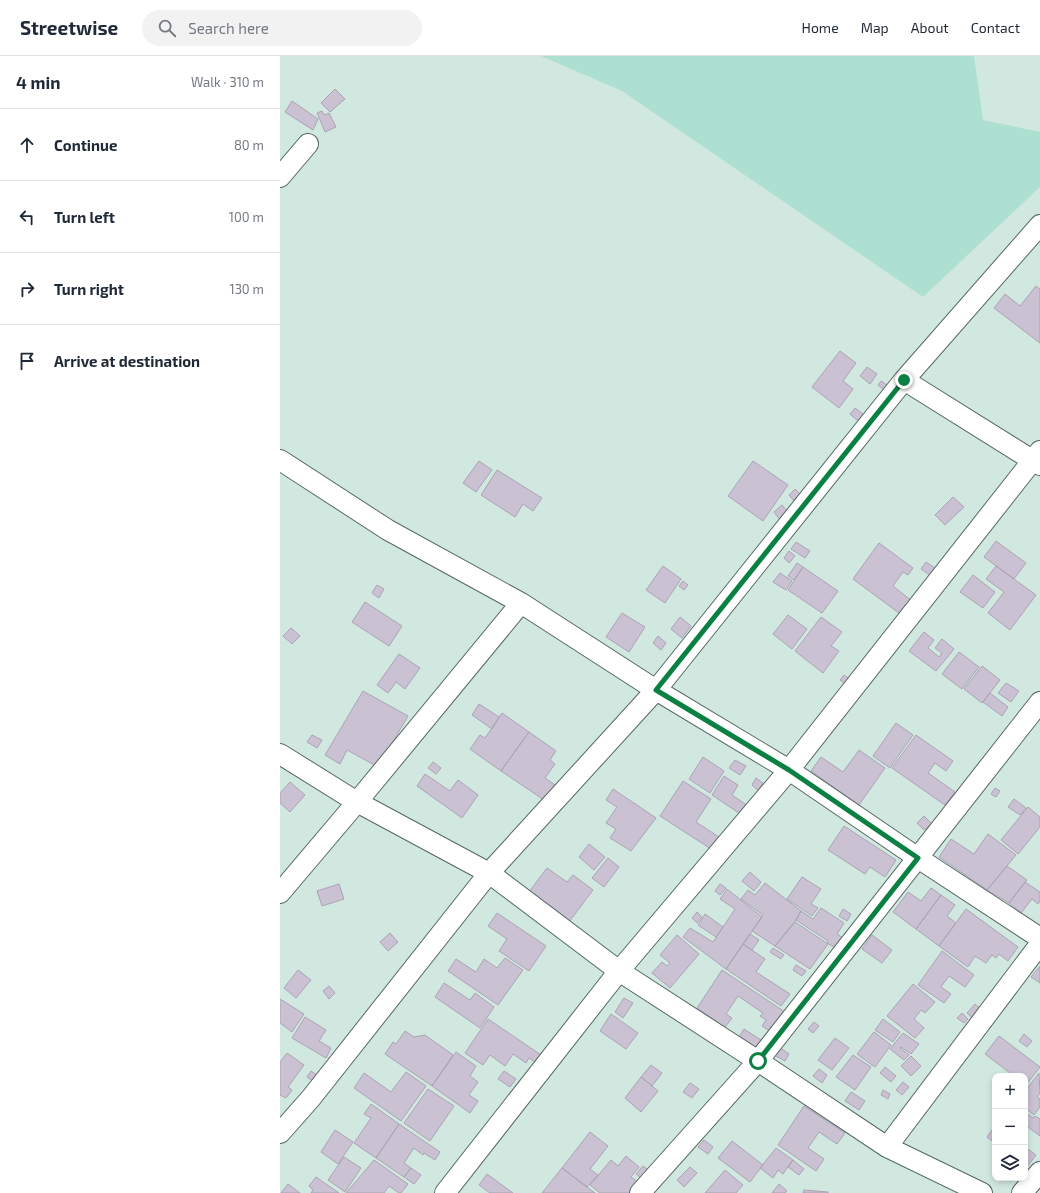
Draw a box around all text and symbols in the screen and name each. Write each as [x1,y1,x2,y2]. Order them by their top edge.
search box [142,10,422,46]
text: Streetwise [20,16,118,39]
icon: search [156,17,178,39]
text: Search here [188,19,269,37]
text: Home [802,19,839,36]
text: Map [861,19,889,36]
text: About [911,19,949,36]
text: Contact [971,19,1020,36]
text: 4 min [16,72,60,92]
text: Walk · 310 m [191,74,264,90]
icon: ahead [16,134,38,156]
text: Continue [54,136,117,154]
text: 80 m [234,137,264,153]
icon: left [16,206,38,228]
text: Turn left [54,208,115,226]
text: 100 m [229,209,264,225]
icon: right [16,278,38,300]
text: Turn right [54,280,124,298]
text: 130 m [229,281,264,297]
icon: arrive [16,350,38,372]
text: Arrive at destination [54,352,200,370]
route end [895,371,913,389]
route start [749,1052,767,1070]
map controls [992,1073,1028,1181]
button: + [992,1073,1028,1109]
button: − [992,1109,1028,1145]
button: layers [992,1145,1028,1181]

